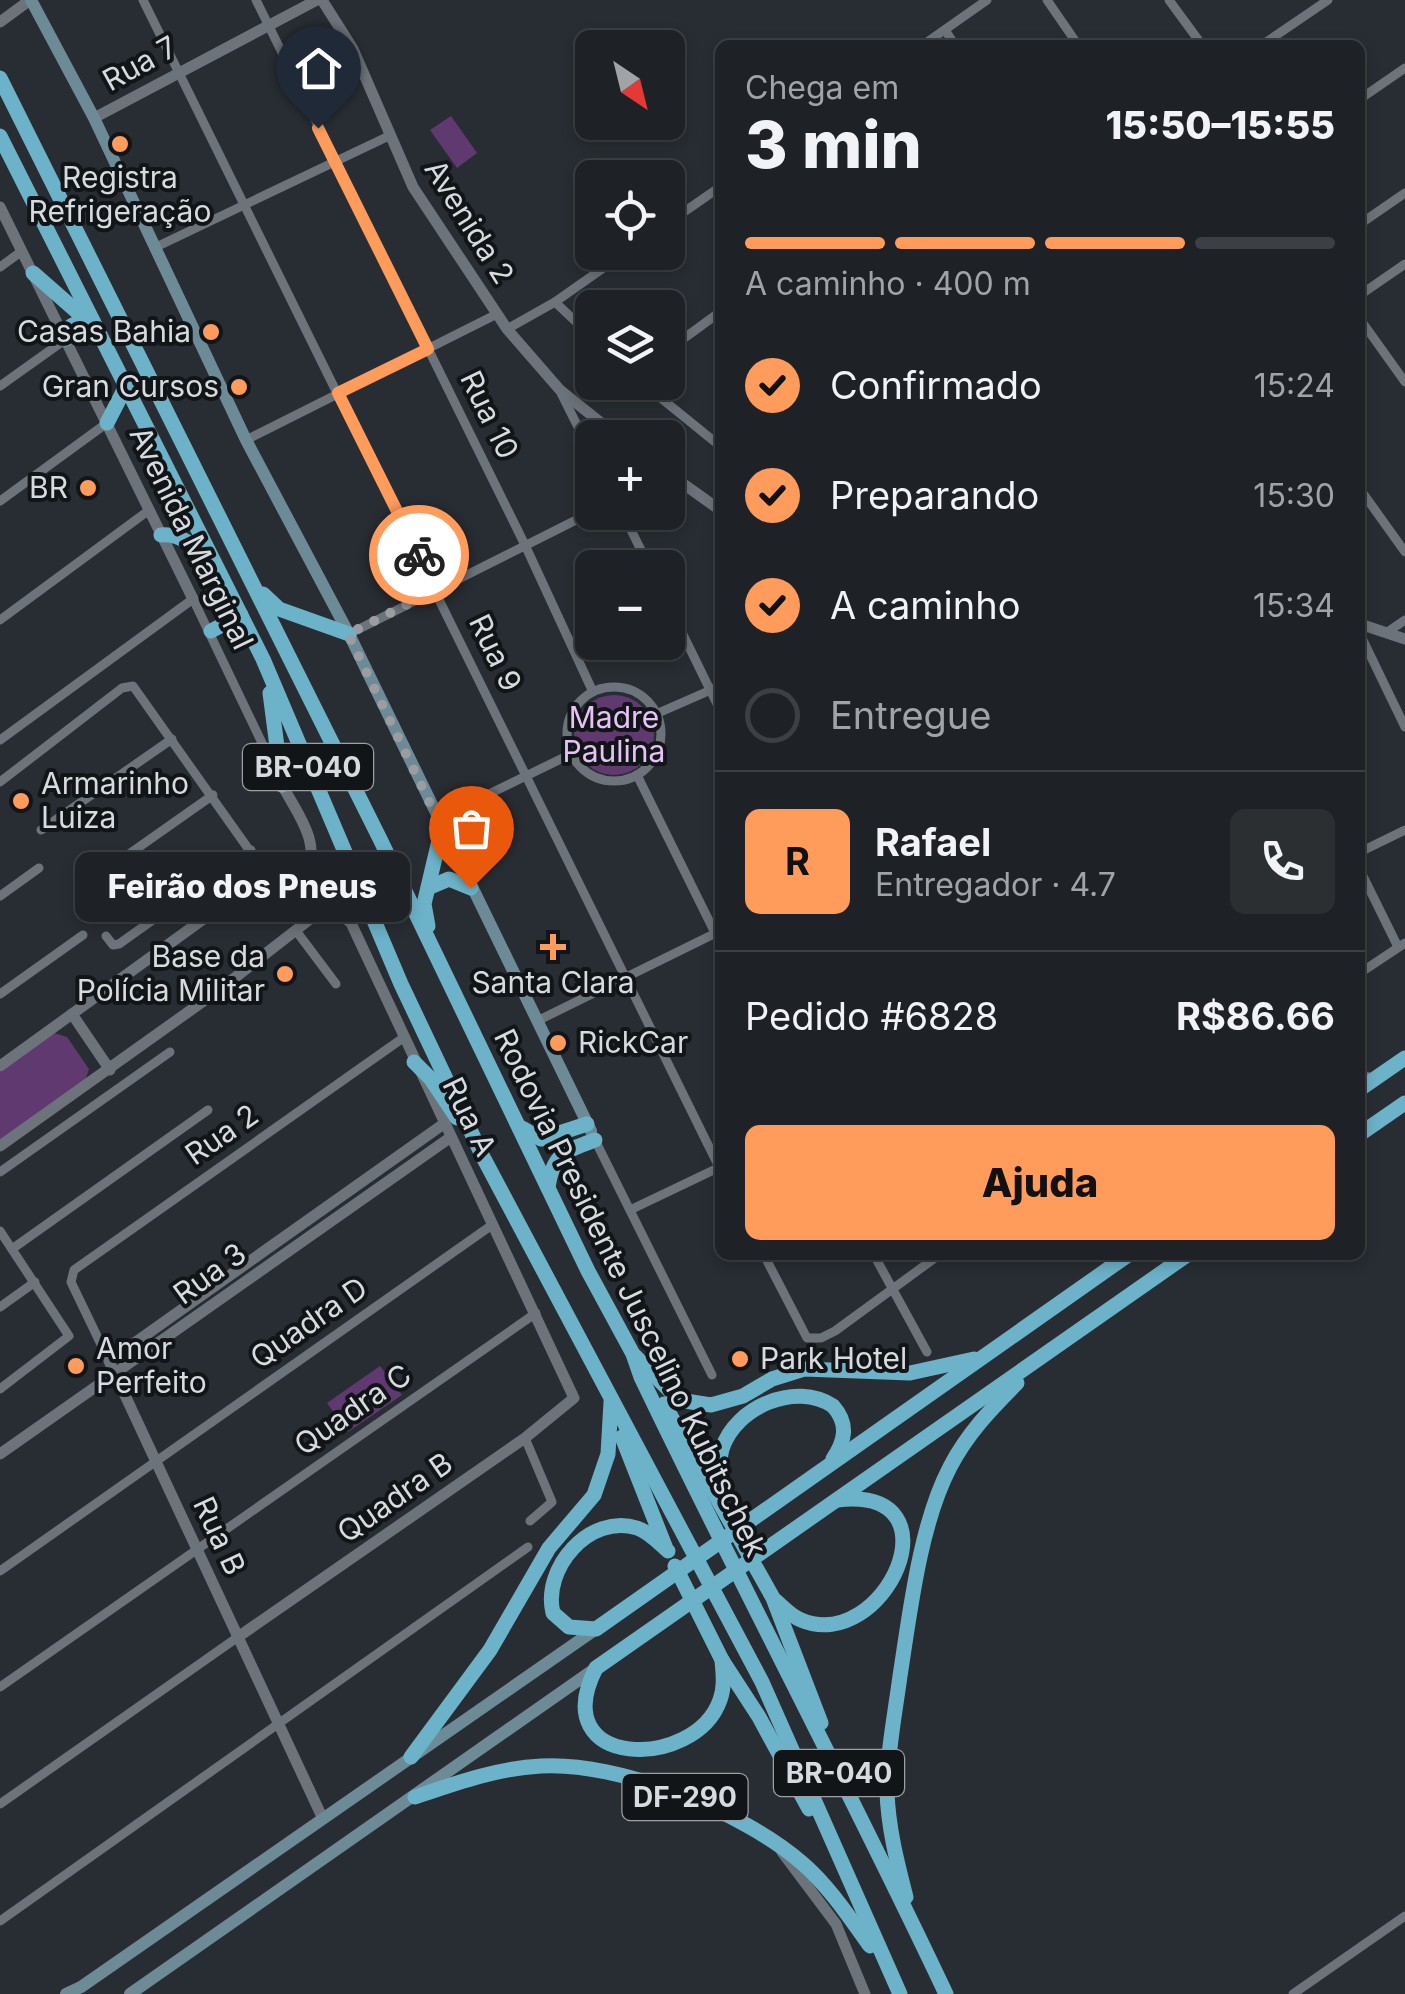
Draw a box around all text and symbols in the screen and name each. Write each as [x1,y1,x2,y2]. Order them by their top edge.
pin [276,26,361,129]
street label: Rua 7 [96,28,183,98]
north arrow [575,30,685,140]
map controls [575,30,685,660]
icon: home [291,41,346,96]
text: Chega em [745,68,899,107]
text: 15:50–15:55 [1106,102,1335,148]
text: 3 min [745,105,922,184]
marker: Registra Refrigeração [109,133,131,155]
street label: Avenida 2 [418,153,522,290]
place label: Registra Refrigeração [29,159,211,229]
button: locate [575,160,685,270]
text: A caminho · 400 m [745,264,1031,303]
button: layers [575,290,685,400]
place label: Casas Bahia [17,313,191,349]
marker: Casas Bahia [200,321,222,343]
icon: check [745,358,800,413]
text: Confirmado [830,362,1042,408]
street label: Rua 10 [453,365,527,464]
text: 15:24 [1254,366,1335,405]
place label: Gran Cursos [42,368,219,404]
marker: Gran Cursos [228,376,250,398]
street label: Avenida Marginal [122,420,261,655]
button: + [575,420,685,530]
icon: check [745,468,800,523]
place label: BR [29,469,68,505]
text: Preparando [830,472,1039,518]
text: 15:30 [1253,476,1335,515]
marker: BR [77,477,99,499]
courier [369,505,469,605]
icon: bike [392,528,447,583]
button: − [575,550,685,660]
icon: check [745,578,800,633]
text: A caminho [830,582,1021,628]
text: 15:34 [1253,586,1335,625]
street label: Rua 9 [462,608,530,697]
text: Entregue [830,692,991,738]
park label: Madre Paulina [563,699,665,769]
road number: BR-040 [243,744,373,790]
place label: Armarinho Luiza [41,765,189,835]
pin [429,786,514,889]
marker: Armarinho Luiza [10,790,32,812]
icon: bag [444,801,499,856]
button: phone [1230,809,1335,914]
text: Rafael [875,819,991,865]
text: R [785,838,810,884]
callout: Feirão dos Pneus [76,853,411,923]
text: Entregador · 4.7 [875,865,1116,904]
text: Feirão dos Pneus [108,867,377,906]
marker: Santa Clara [540,934,566,960]
place label: Base da Polícia Militar [77,938,265,1008]
marker: Base da Polícia Militar [274,963,296,985]
place label: Santa Clara [471,964,635,1000]
text: Pedido #6828 [745,993,998,1039]
text: R$86.66 [1176,993,1335,1039]
street label: Rodovia Presidente Juscelino Kubitschek [487,1023,775,1563]
place label: RickCar [578,1024,688,1060]
marker: RickCar [547,1032,569,1054]
street label: Rua A [436,1071,504,1162]
street label: Rua 2 [178,1096,265,1172]
button: Ajuda [745,1125,1335,1240]
street label: Rua 3 [166,1235,253,1312]
street label: Quadra D [243,1269,374,1375]
place label: Amor Perfeito [96,1330,207,1400]
place label: Park Hotel [760,1340,907,1376]
marker: Park Hotel [729,1348,751,1370]
marker: Amor Perfeito [65,1355,87,1377]
street label: Quadra C [287,1356,418,1462]
street label: Quadra B [330,1445,459,1550]
street label: Rua B [186,1491,254,1580]
road number: BR-040 [774,1750,904,1796]
road number: DF-290 [622,1774,748,1820]

